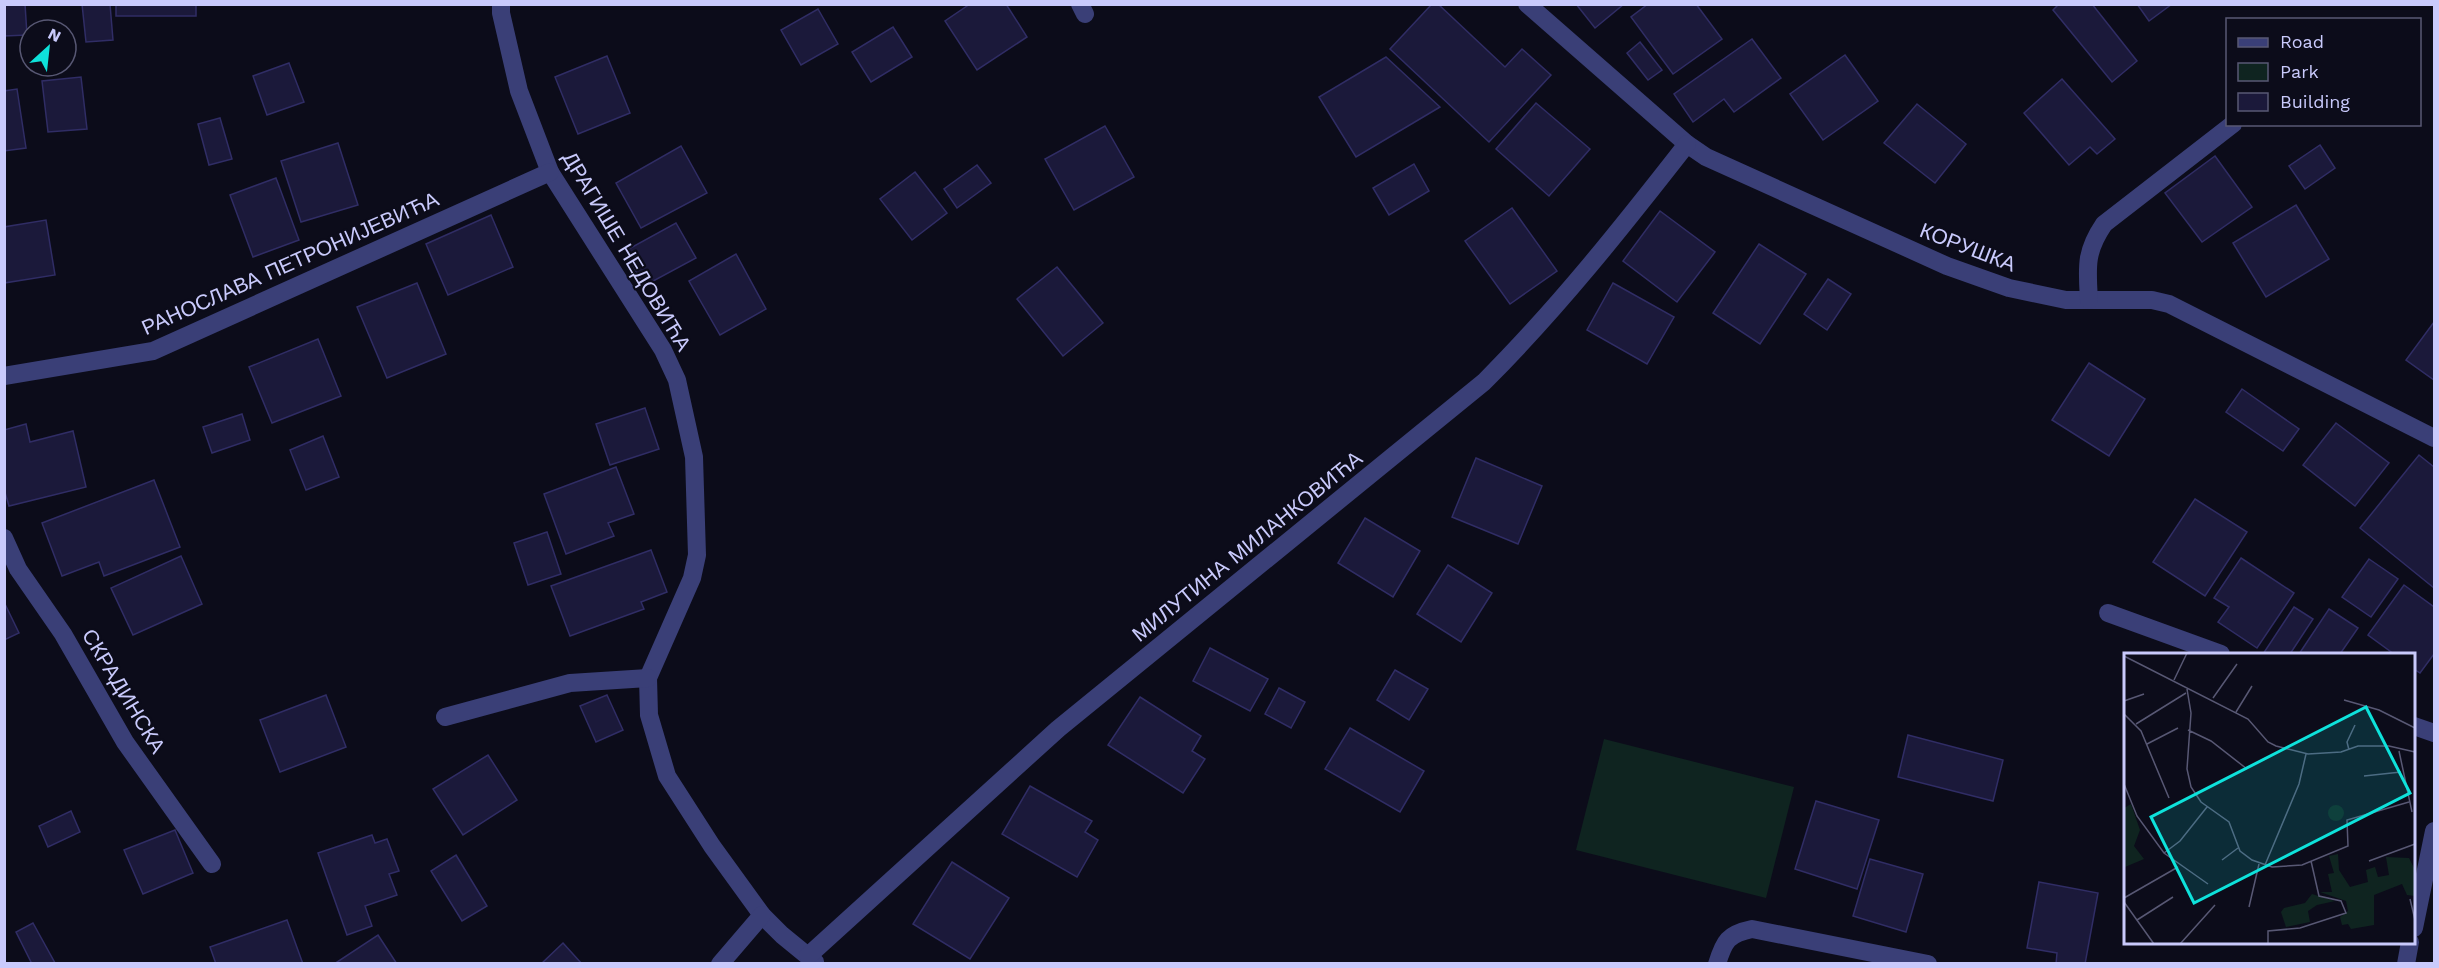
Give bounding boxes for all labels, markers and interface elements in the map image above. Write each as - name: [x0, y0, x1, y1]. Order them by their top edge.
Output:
- north arrow: [18, 18, 78, 78]
- legend: [2226, 18, 2421, 126]
- text: N: [45, 24, 64, 46]
- text: Road: [2280, 31, 2324, 52]
- text: Park: [2280, 61, 2319, 82]
- text: Building: [2280, 91, 2350, 112]
- street label: ДРАГИШЕ НЕДОВИЋА: [557, 147, 697, 355]
- street label: РАНОСЛАВА ПЕТРОНИЈЕВИЋА: [138, 186, 442, 340]
- street label: КОРУШКА: [1917, 217, 2019, 277]
- street label: МИЛУТИНА МИЛАНКОВИЋА: [1127, 445, 1367, 647]
- street label: СКРАДИНСКА: [77, 624, 171, 758]
- inset map: [2124, 653, 2415, 944]

